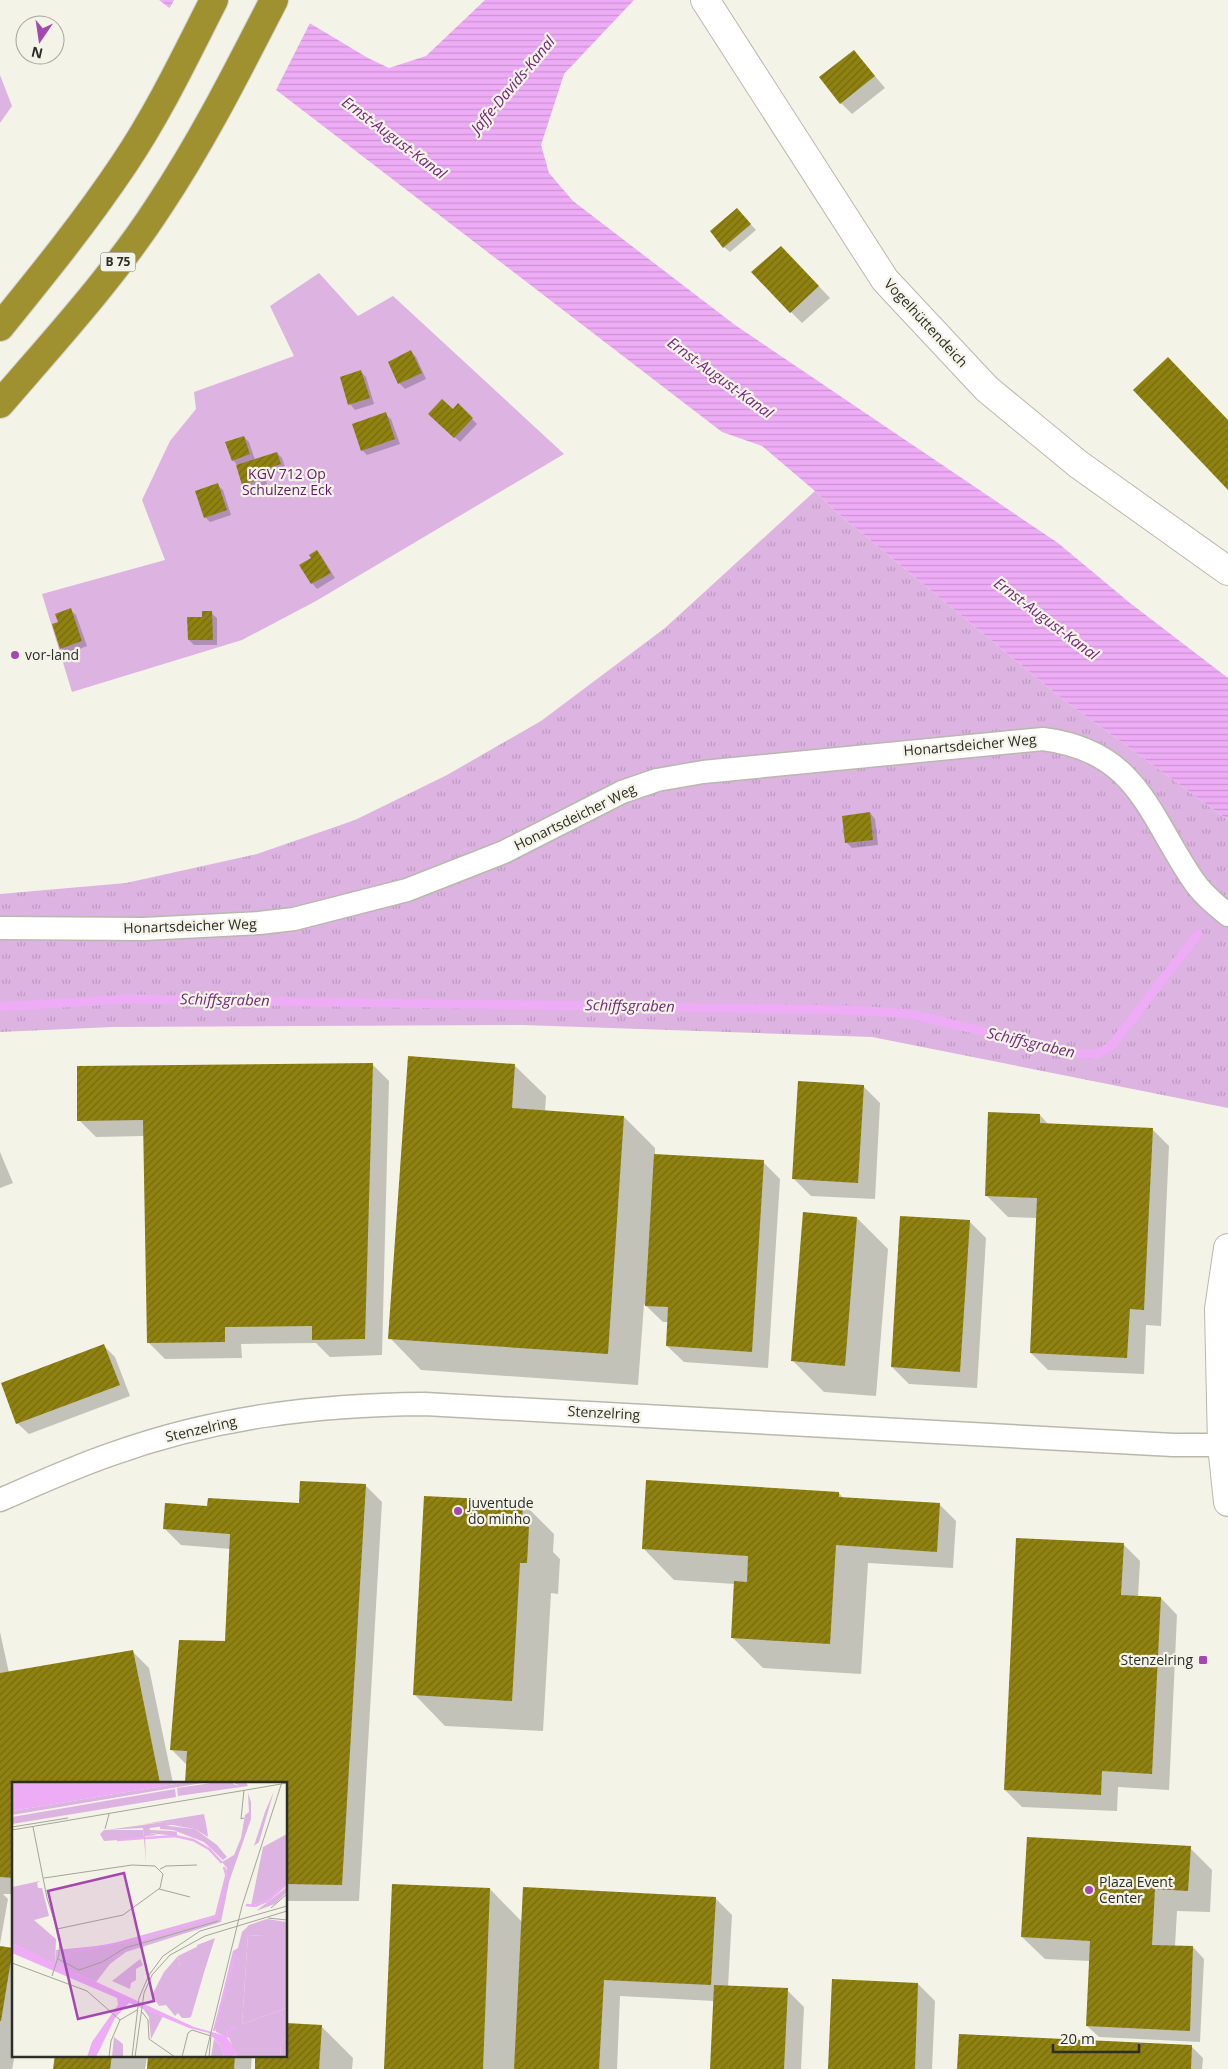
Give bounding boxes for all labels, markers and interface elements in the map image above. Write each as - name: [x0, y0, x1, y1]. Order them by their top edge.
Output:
- north arrow: [15, 15, 65, 65]
- water label: Jaffe-Davids-Kanal: [464, 31, 560, 139]
- text: N: [29, 43, 45, 64]
- water label: Ernst-August-Kanal: [338, 91, 452, 184]
- road number: B 75: [100, 252, 136, 272]
- street label: Vogelhüttendeich: [880, 274, 972, 371]
- water label: Ernst-August-Kanal: [664, 332, 778, 423]
- park label: KGV 712 Op Schulzenz Eck: [242, 464, 333, 499]
- water label: Ernst-August-Kanal: [990, 572, 1104, 665]
- place label: vor-land: [25, 645, 79, 664]
- marker: vor-land: [9, 649, 21, 661]
- street label: Honartsdeicher Weg: [903, 729, 1038, 760]
- street label: Honartsdeicher Weg: [511, 779, 639, 854]
- street label: Honartsdeicher Weg: [123, 914, 257, 937]
- water label: Schiffsgraben: [180, 988, 270, 1010]
- water label: Schiffsgraben: [585, 994, 675, 1016]
- water label: Schiffsgraben: [985, 1022, 1077, 1062]
- street label: Stenzelring: [567, 1401, 641, 1424]
- street label: Stenzelring: [163, 1411, 239, 1446]
- place label: juventude do minho: [467, 1493, 534, 1528]
- marker: juventude do minho: [452, 1505, 464, 1517]
- place label: Stenzelring: [1120, 1650, 1193, 1669]
- marker: Stenzelring: [1197, 1654, 1209, 1666]
- inset map: [12, 1782, 288, 2056]
- place label: Plaza Event Center: [1099, 1872, 1173, 1907]
- marker: Plaza Event Center: [1083, 1884, 1095, 1896]
- scale bar: [1053, 2022, 1139, 2054]
- text: 20 m: [1060, 2028, 1095, 2048]

